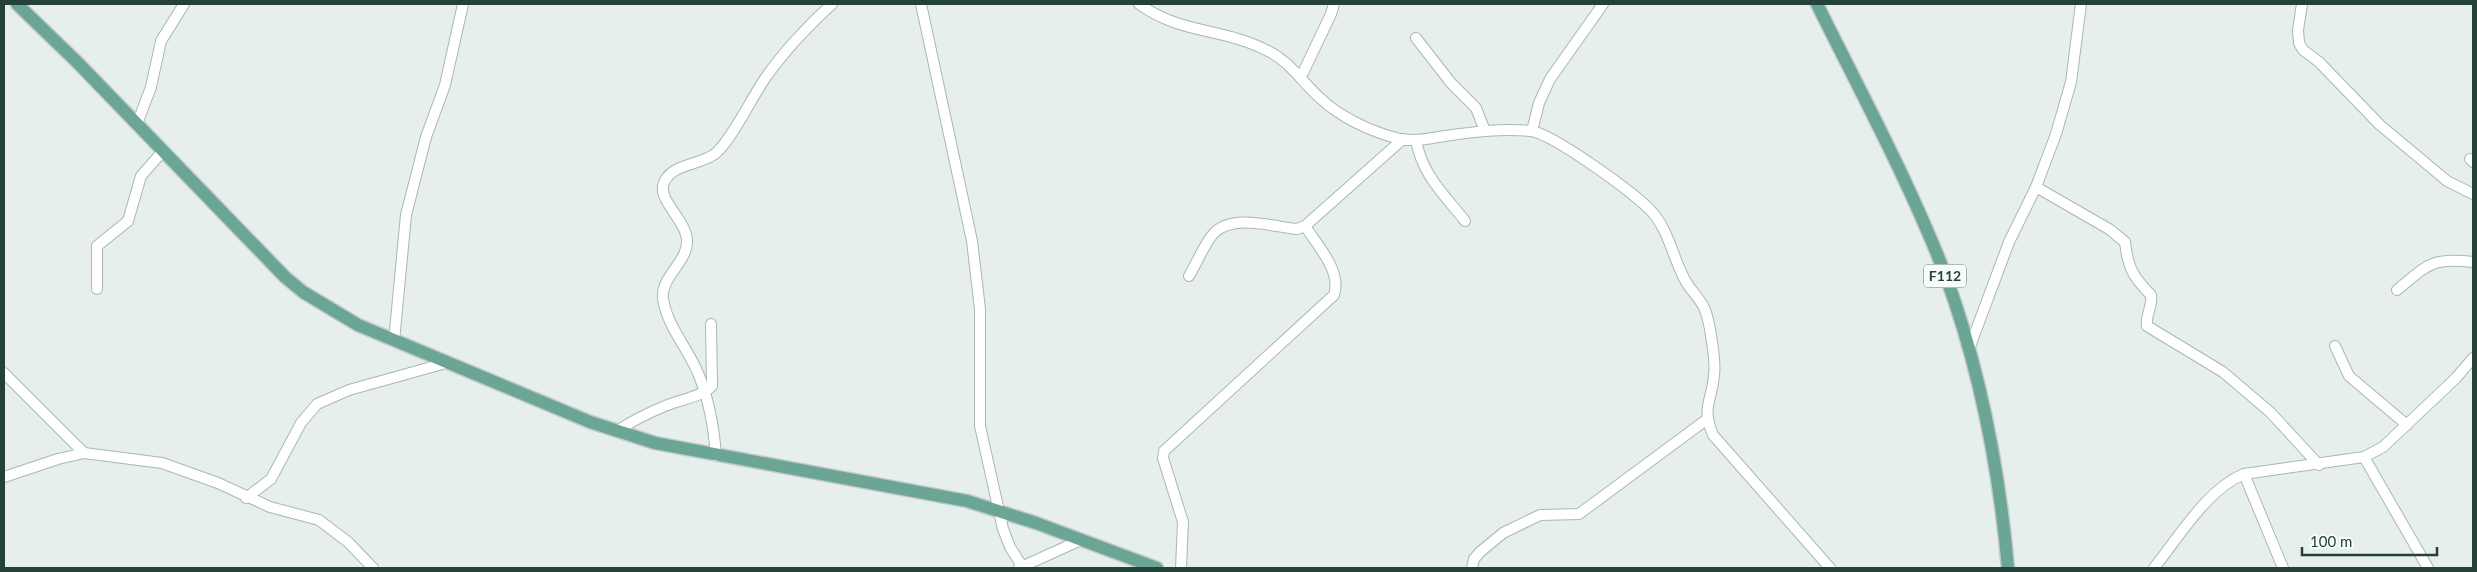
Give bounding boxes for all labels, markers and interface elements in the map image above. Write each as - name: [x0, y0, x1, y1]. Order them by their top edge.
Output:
- road number: F112: [1924, 264, 1966, 288]
- scale bar: [2302, 524, 2437, 556]
- text: 100 m: [2310, 532, 2352, 550]

